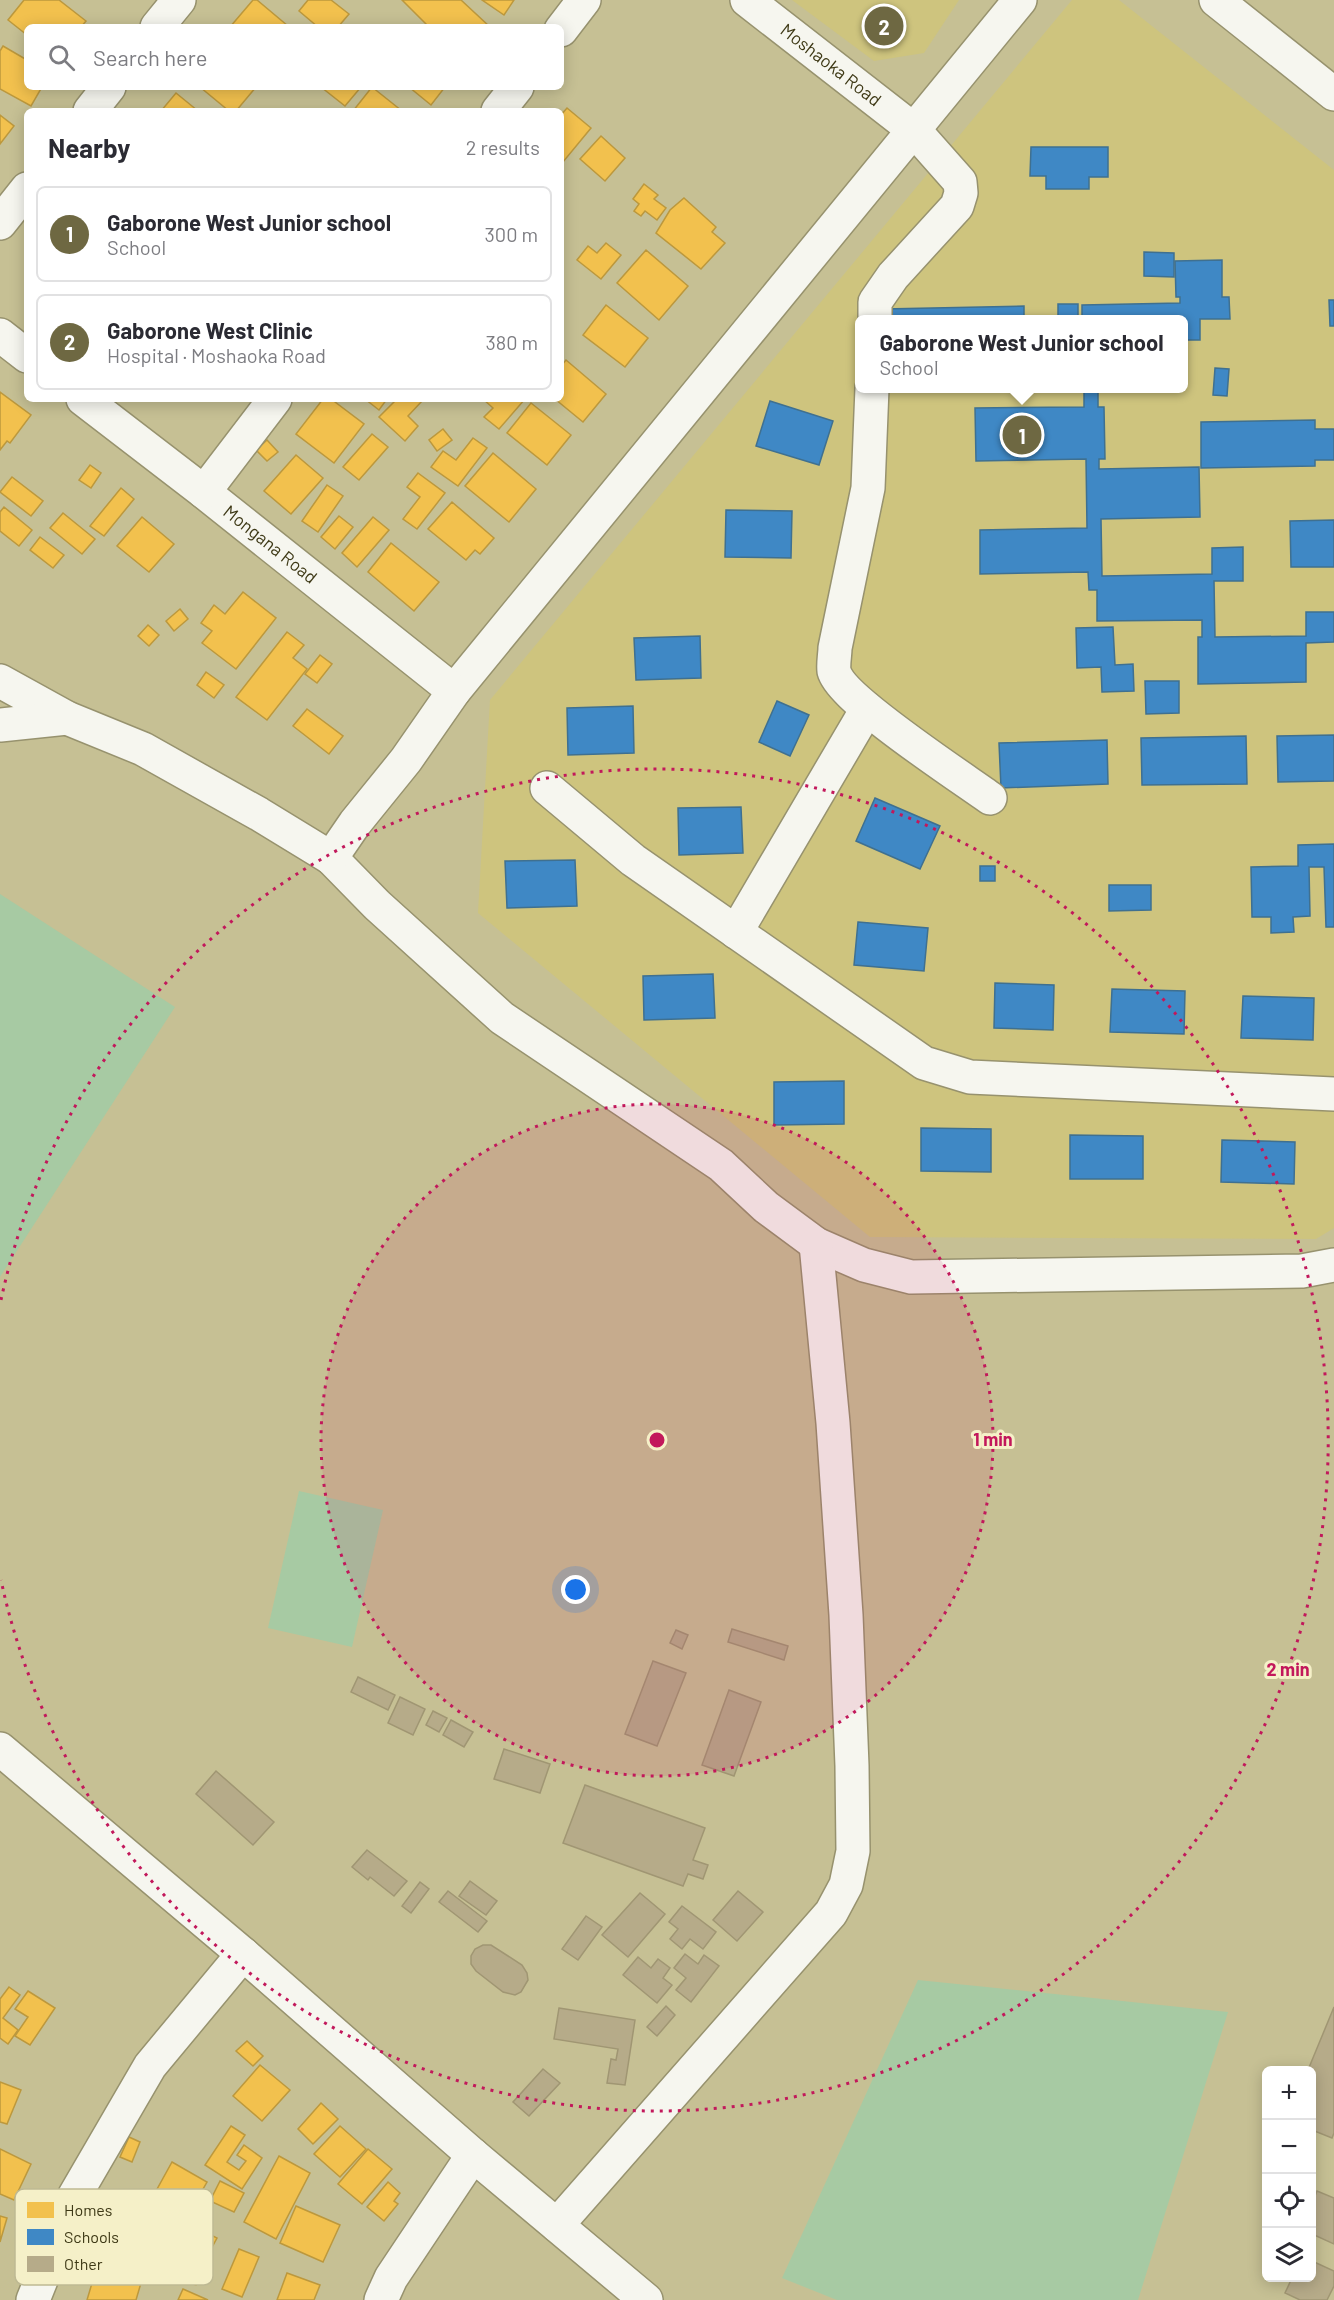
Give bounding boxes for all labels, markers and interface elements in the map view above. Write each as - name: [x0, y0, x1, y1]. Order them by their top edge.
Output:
- pin: 2: [864, 3, 904, 48]
- street label: Moshaoka Road: [777, 18, 886, 110]
- search box: [24, 24, 564, 90]
- icon: search: [45, 41, 78, 74]
- text: Search here: [93, 44, 207, 70]
- text: Nearby: [48, 132, 130, 163]
- text: 2 results: [466, 135, 540, 159]
- text: Gaborone West Junior school: [107, 209, 391, 235]
- text: 1: [66, 222, 73, 246]
- text: 300 m: [485, 222, 538, 246]
- text: School: [107, 235, 166, 259]
- popup: [855, 315, 1188, 393]
- text: Gaborone West Clinic: [107, 317, 313, 343]
- text: Gaborone West Junior school: [879, 329, 1164, 355]
- text: 2: [64, 330, 75, 354]
- text: 380 m: [485, 330, 538, 354]
- text: Hospital · Moshaoka Road: [107, 343, 326, 367]
- text: School: [879, 355, 939, 379]
- pin: 1: [1002, 412, 1042, 458]
- street label: Mongana Road: [219, 500, 322, 588]
- text: 1 min: [973, 1428, 1013, 1450]
- centre of rings: [647, 1430, 667, 1450]
- your location: [561, 1575, 590, 1604]
- text: 2 min: [1266, 1658, 1310, 1680]
- map controls: [1262, 2066, 1316, 2282]
- button: +: [1262, 2066, 1316, 2120]
- button: −: [1262, 2120, 1316, 2174]
- button: locate: [1262, 2174, 1316, 2228]
- legend: [15, 2189, 213, 2285]
- text: Homes: [64, 2200, 112, 2219]
- text: Schools: [64, 2227, 119, 2246]
- button: layers: [1262, 2228, 1316, 2282]
- text: Other: [64, 2254, 103, 2273]

